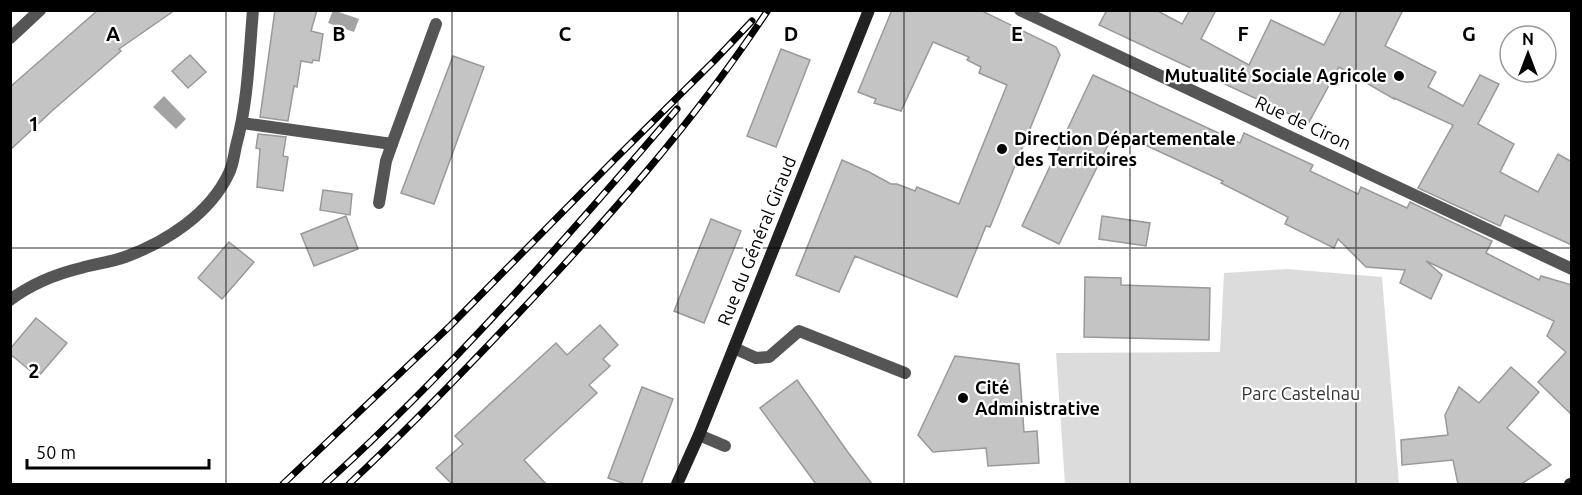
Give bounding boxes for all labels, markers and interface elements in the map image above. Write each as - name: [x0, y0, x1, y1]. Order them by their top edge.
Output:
- text: A: [106, 22, 120, 45]
- text: B: [332, 22, 346, 45]
- text: C: [559, 22, 572, 45]
- text: D: [784, 22, 798, 45]
- text: E: [1011, 22, 1023, 45]
- text: F: [1237, 22, 1249, 45]
- text: G: [1462, 22, 1476, 45]
- north arrow: [1498, 24, 1558, 84]
- text: N: [1522, 30, 1534, 48]
- place label: Mutualité Sociale Agricole: [1164, 65, 1387, 85]
- marker: Mutualité Sociale Agricole: [1392, 69, 1406, 83]
- street label: Rue de Ciron: [1252, 91, 1354, 153]
- text: 1: [28, 112, 40, 135]
- place label: Direction Départementale des Territoires: [1014, 128, 1236, 169]
- marker: Direction Départementale des Territoires: [995, 142, 1009, 156]
- street label: Rue du Général Giraud: [713, 153, 799, 328]
- text: 2: [28, 359, 40, 382]
- place label: Cité Administrative: [975, 377, 1100, 418]
- park label: Parc Castelnau: [1242, 383, 1360, 403]
- marker: Cité Administrative: [956, 391, 970, 405]
- scale bar: [27, 432, 208, 470]
- text: 50 m: [36, 442, 76, 462]

